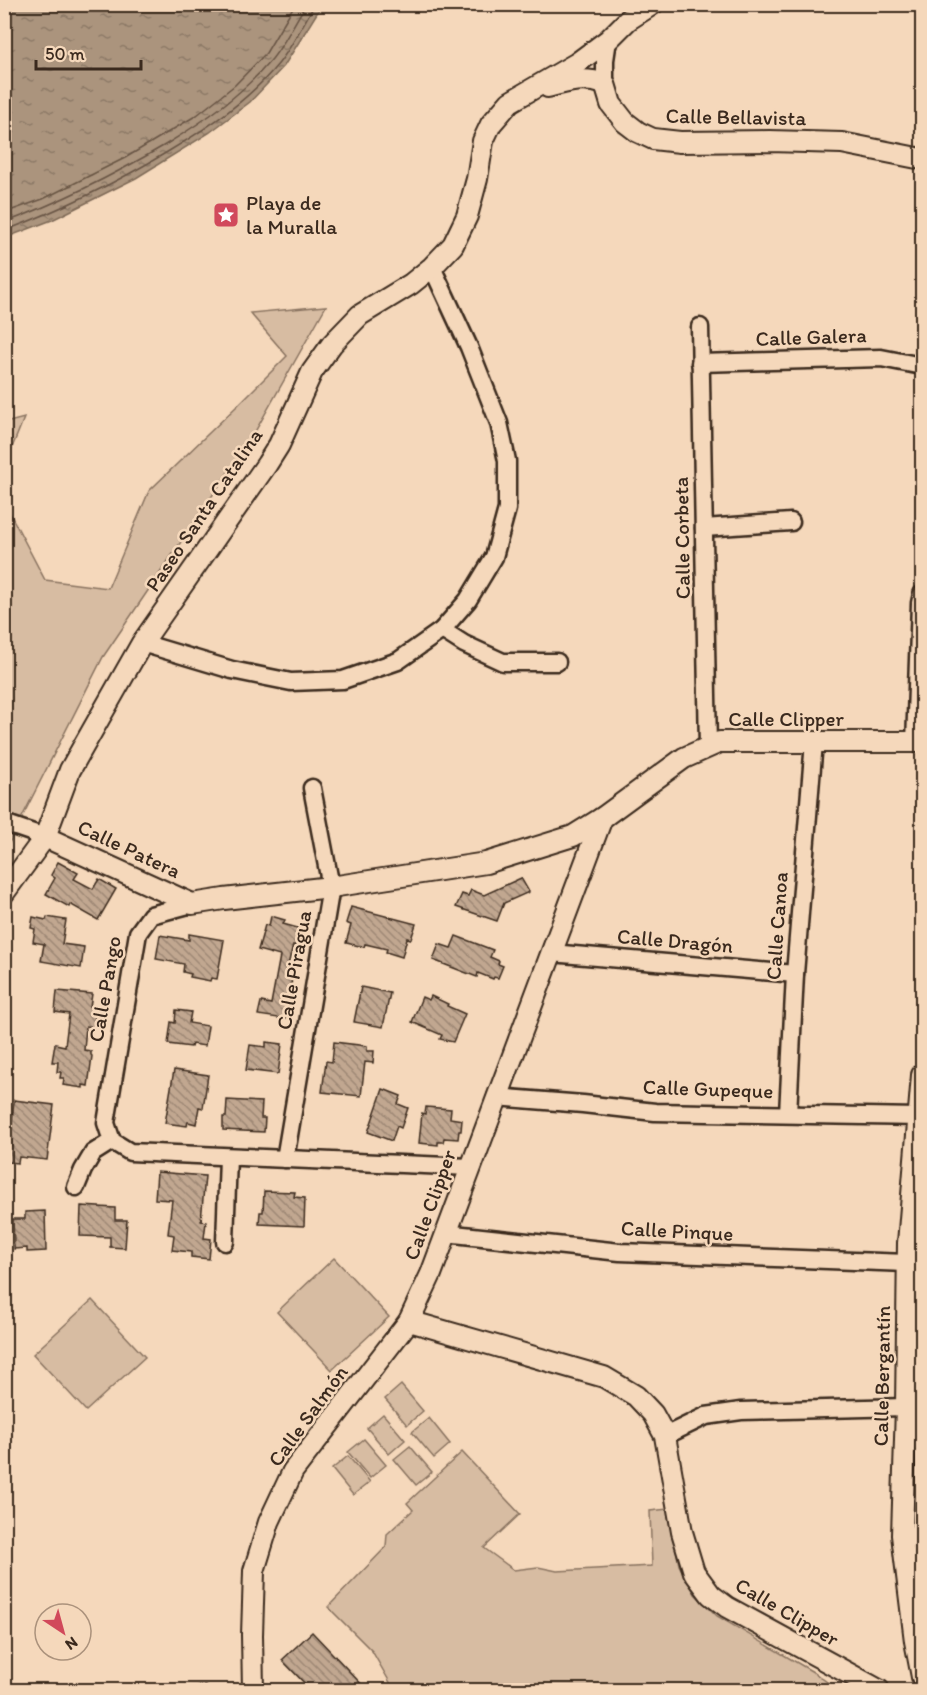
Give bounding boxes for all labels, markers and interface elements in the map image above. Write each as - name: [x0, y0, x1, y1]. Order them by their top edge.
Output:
- scale bar: [36, 33, 141, 71]
- text: 50 m: [45, 43, 85, 65]
- street label: Calle Bellavista: [665, 103, 807, 130]
- place label: Playa de la Muralla: [246, 190, 337, 239]
- place icon: Playa de la Muralla: [211, 200, 241, 230]
- street label: Calle Galera: [755, 322, 867, 351]
- street label: Paseo Santa Catalina: [140, 423, 267, 596]
- street label: Calle Corbeta: [668, 476, 695, 600]
- street label: Calle Clipper: [728, 706, 844, 731]
- street label: Calle Patera: [74, 814, 185, 883]
- street label: Calle Canoa: [760, 871, 793, 981]
- street label: Calle Piragua: [271, 908, 316, 1032]
- street label: Calle Dragón: [616, 923, 734, 958]
- street label: Calle Pango: [83, 934, 126, 1044]
- street label: Calle Gupeque: [642, 1074, 774, 1103]
- street label: Calle Clipper: [398, 1146, 461, 1263]
- street label: Calle Pinque: [620, 1215, 734, 1246]
- street label: Calle Bergantín: [868, 1305, 895, 1447]
- street label: Calle Salmón: [262, 1360, 353, 1471]
- street label: Calle Clipper: [731, 1572, 844, 1652]
- north arrow: [33, 1602, 93, 1662]
- text: N: [62, 1633, 81, 1655]

